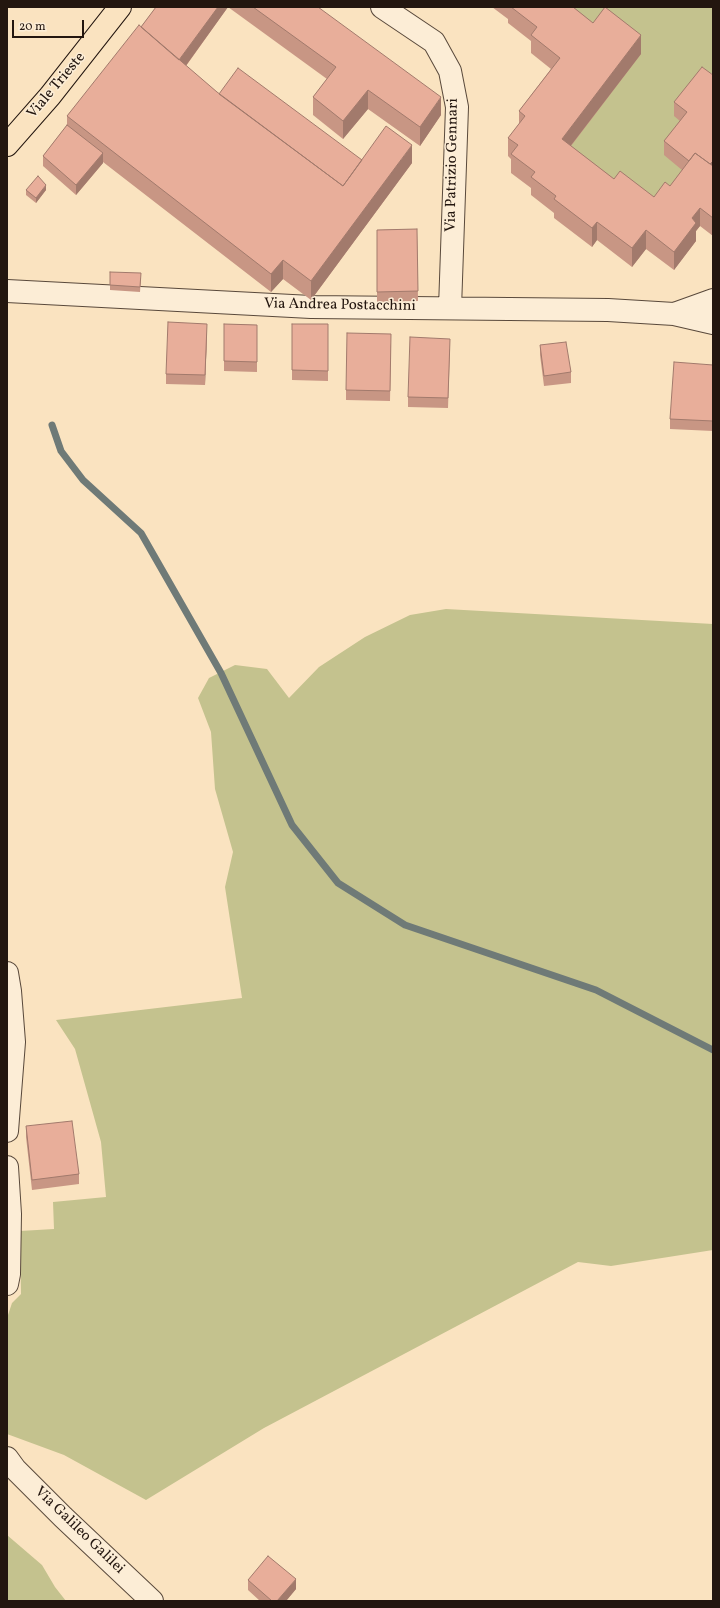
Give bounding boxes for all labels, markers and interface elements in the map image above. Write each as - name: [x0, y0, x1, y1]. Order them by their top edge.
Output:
- scale bar: [14, 12, 86, 38]
- text: 20 m: [19, 19, 46, 35]
- street label: Viale Trieste: [24, 49, 90, 123]
- street label: Via Patrizio Gennari: [443, 98, 463, 232]
- street label: Via Andrea Postacchini: [264, 296, 416, 316]
- street label: Via Galileo Galilei: [30, 1484, 128, 1578]

